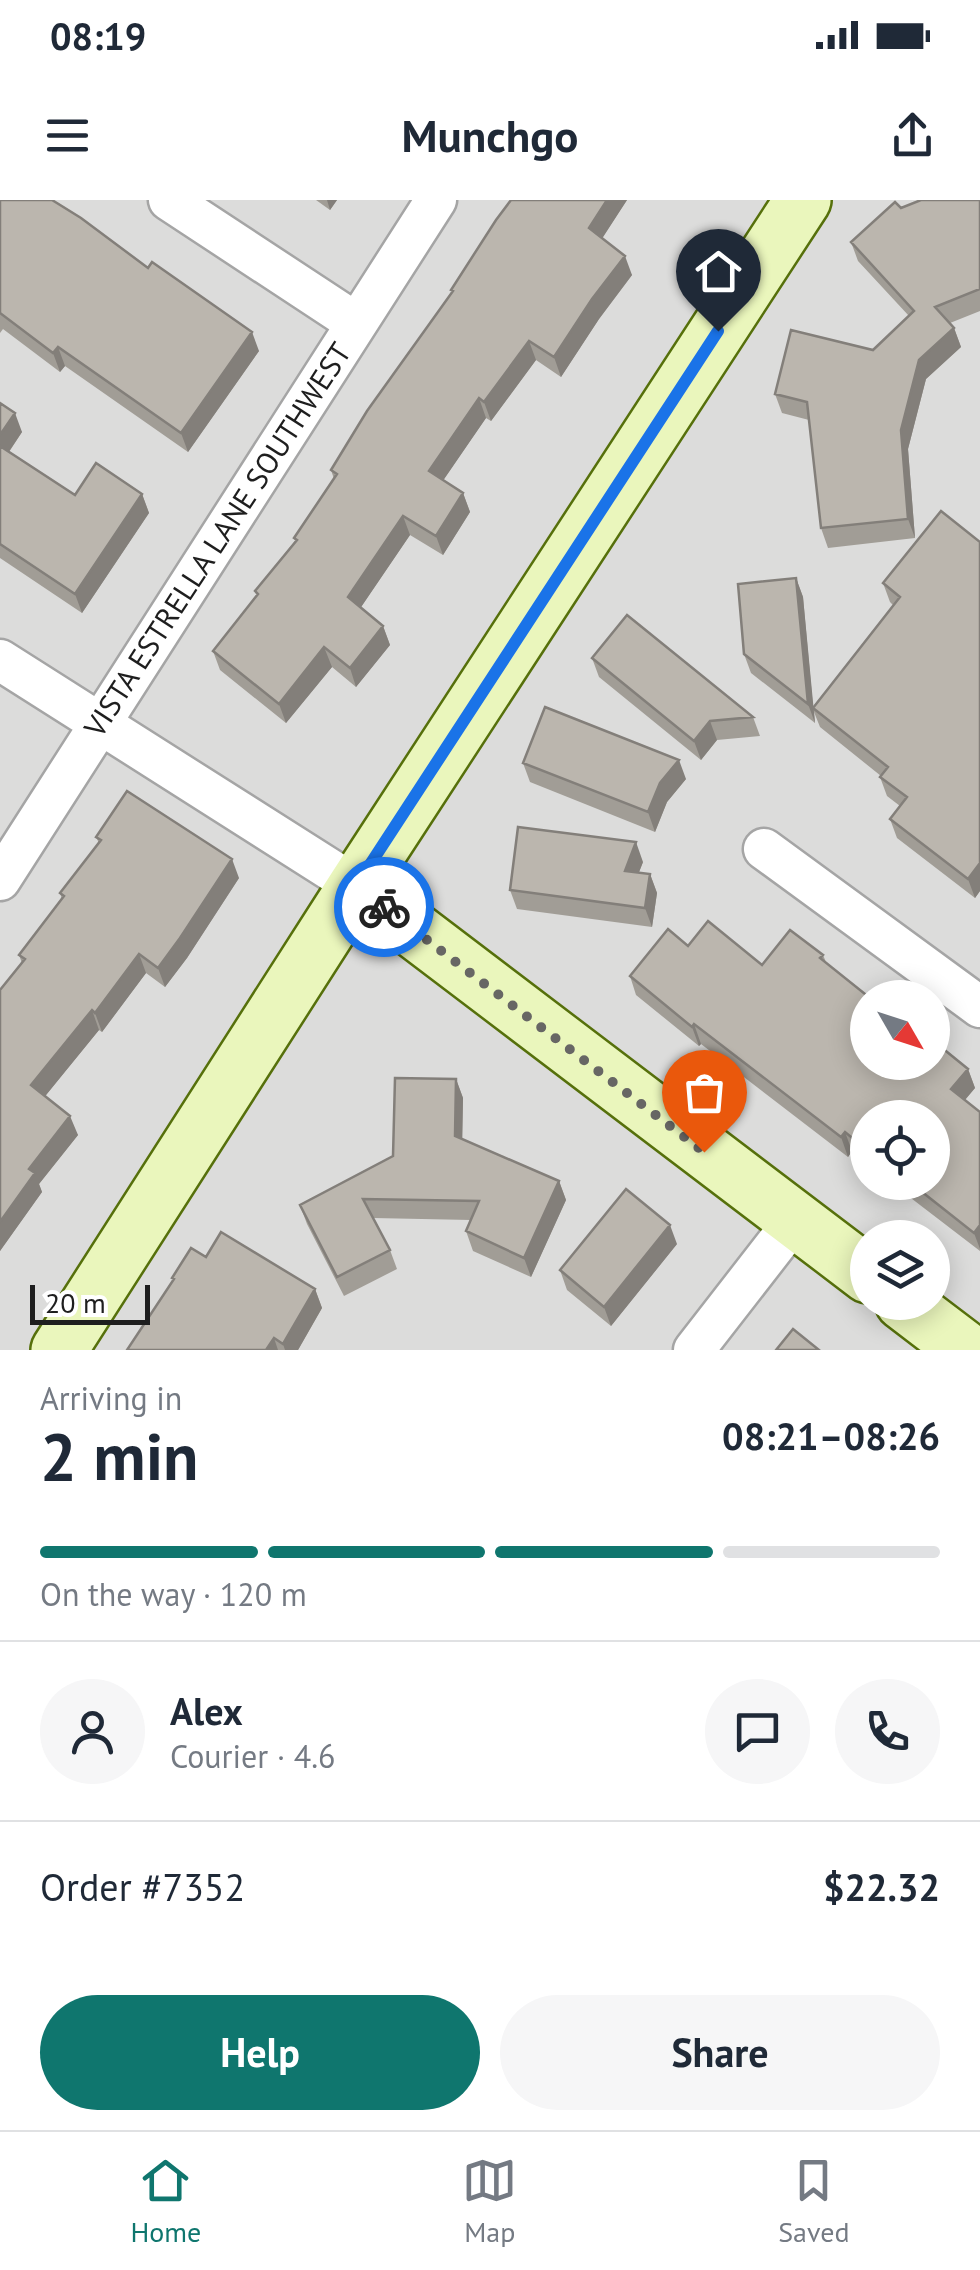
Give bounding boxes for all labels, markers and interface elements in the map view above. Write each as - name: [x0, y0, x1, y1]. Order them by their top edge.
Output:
- text: 08:19: [50, 11, 146, 60]
- text: Munchgo: [401, 106, 579, 164]
- icon: menu: [40, 108, 95, 163]
- icon: share: [885, 108, 940, 163]
- pin: [676, 229, 761, 332]
- icon: home: [691, 244, 746, 299]
- street label: VISTA ESTRELLA LANE SOUTHWEST: [74, 334, 359, 745]
- courier: [334, 857, 434, 957]
- icon: bike: [357, 880, 412, 935]
- north arrow: [850, 980, 950, 1080]
- map controls: [850, 980, 950, 1320]
- pin: [662, 1050, 747, 1153]
- icon: bag: [677, 1065, 732, 1120]
- button: locate: [850, 1100, 950, 1200]
- button: layers: [850, 1220, 950, 1320]
- scale bar: [30, 1280, 150, 1324]
- text: 20 m: [45, 1284, 106, 1321]
- text: Arriving in: [40, 1377, 182, 1419]
- text: 08:21–08:26: [722, 1411, 940, 1460]
- text: 2 min: [40, 1414, 199, 1498]
- text: On the way · 120 m: [40, 1573, 307, 1615]
- button: person: [40, 1679, 145, 1784]
- button: chat: [705, 1679, 810, 1784]
- button: phone: [835, 1679, 940, 1784]
- text: Alex: [170, 1686, 243, 1735]
- text: Courier · 4.6: [170, 1735, 336, 1777]
- text: Order #7352: [40, 1862, 245, 1911]
- text: $22.32: [823, 1862, 940, 1911]
- button: Help: [40, 1995, 480, 2110]
- button: Share: [500, 1995, 940, 2110]
- tab: Home: [130, 2153, 201, 2250]
- tab: Map: [462, 2153, 517, 2250]
- tab: Saved: [778, 2153, 849, 2250]

